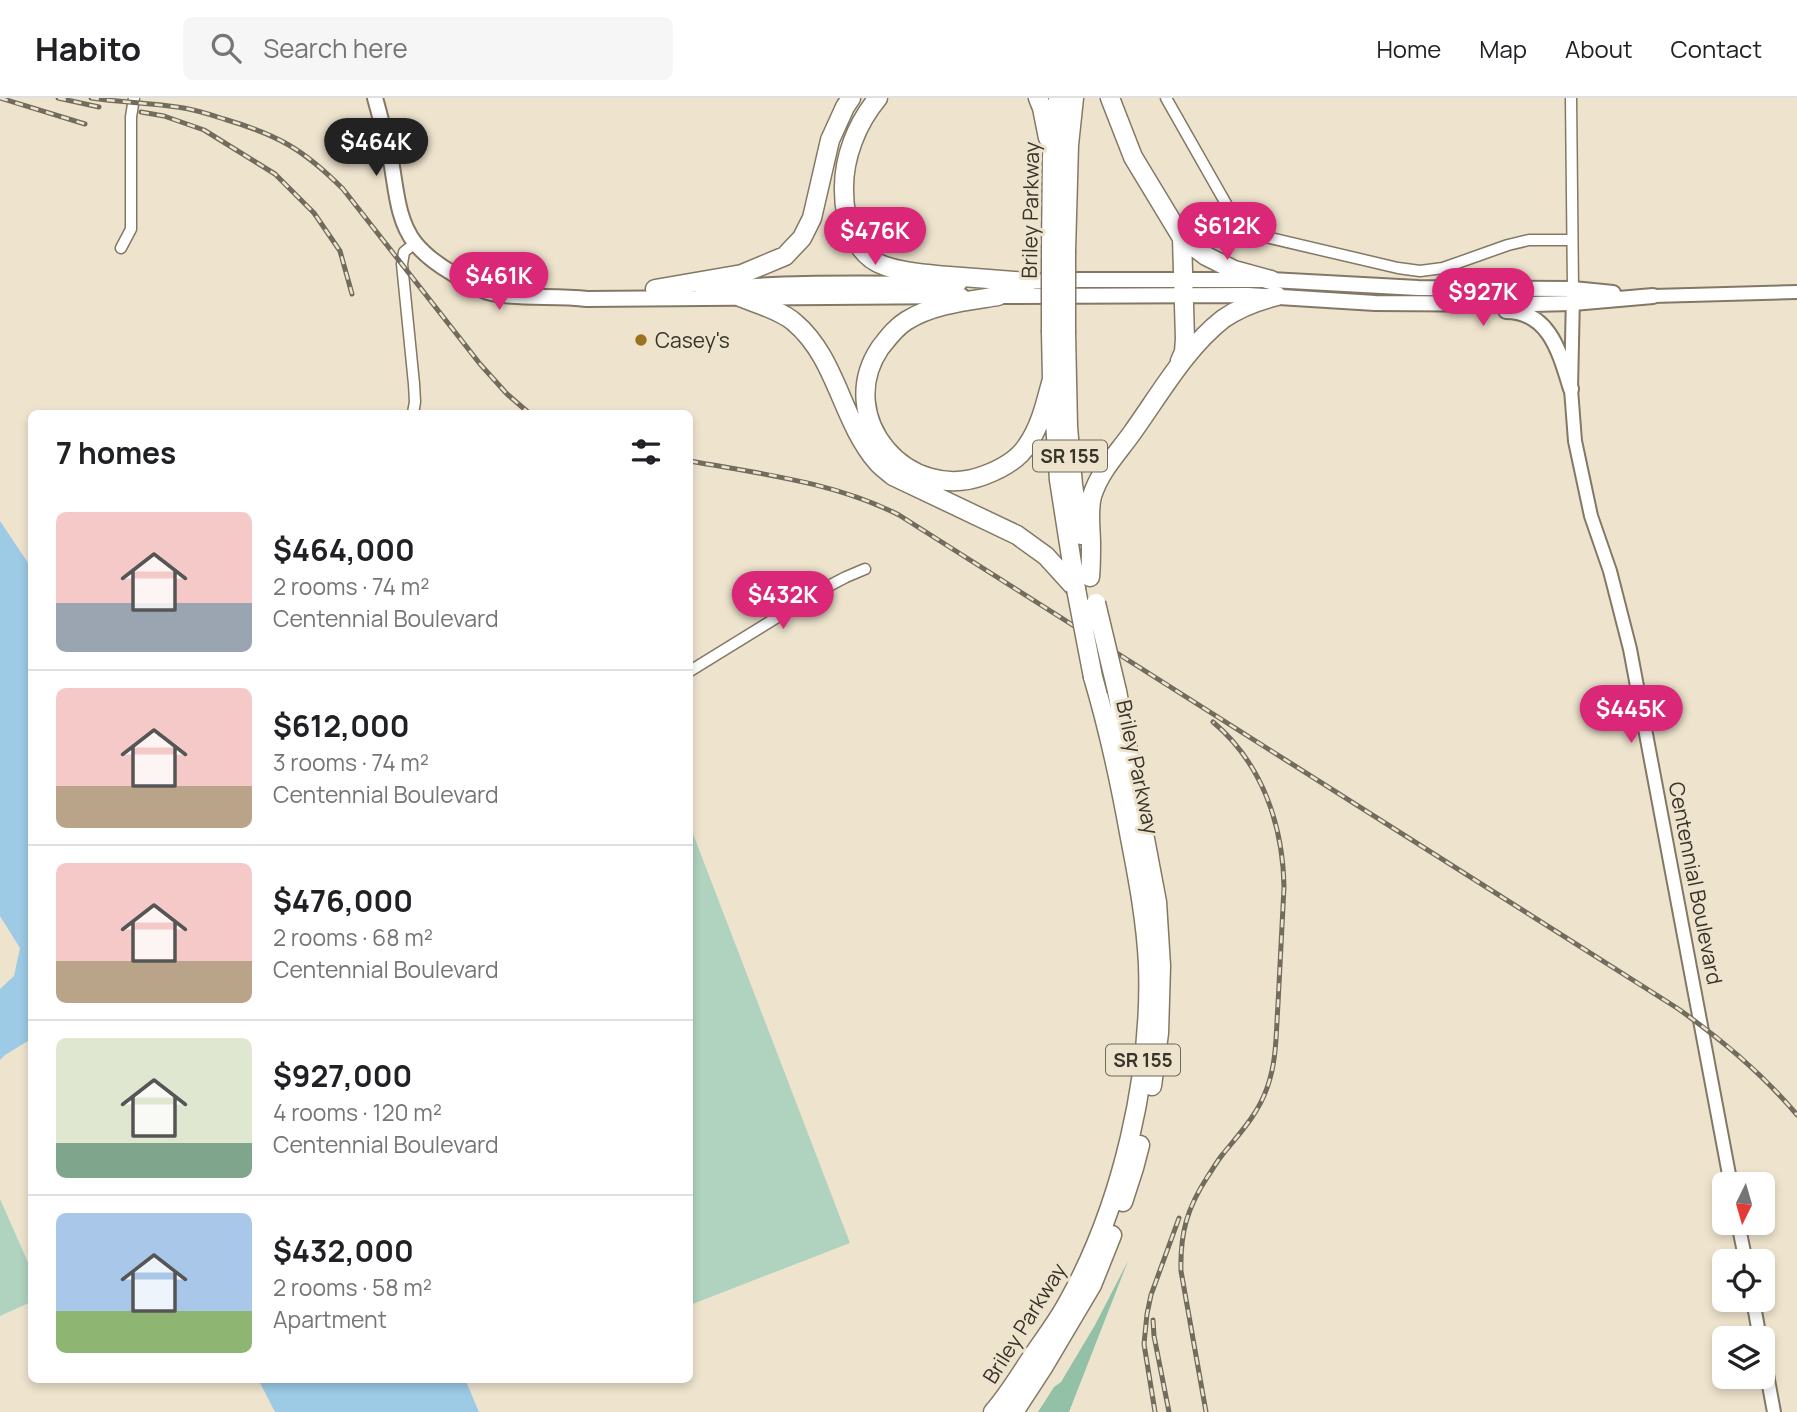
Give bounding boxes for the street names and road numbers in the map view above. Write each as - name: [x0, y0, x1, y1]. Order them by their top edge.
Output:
- street label: Briley Parkway: [1015, 141, 1045, 279]
- road number: SR 155: [1033, 440, 1107, 472]
- street label: Briley Parkway: [1110, 697, 1166, 837]
- street label: Centennial Boulevard: [1663, 779, 1729, 987]
- road number: SR 155: [1106, 1044, 1180, 1076]
- street label: Briley Parkway: [976, 1257, 1072, 1389]

